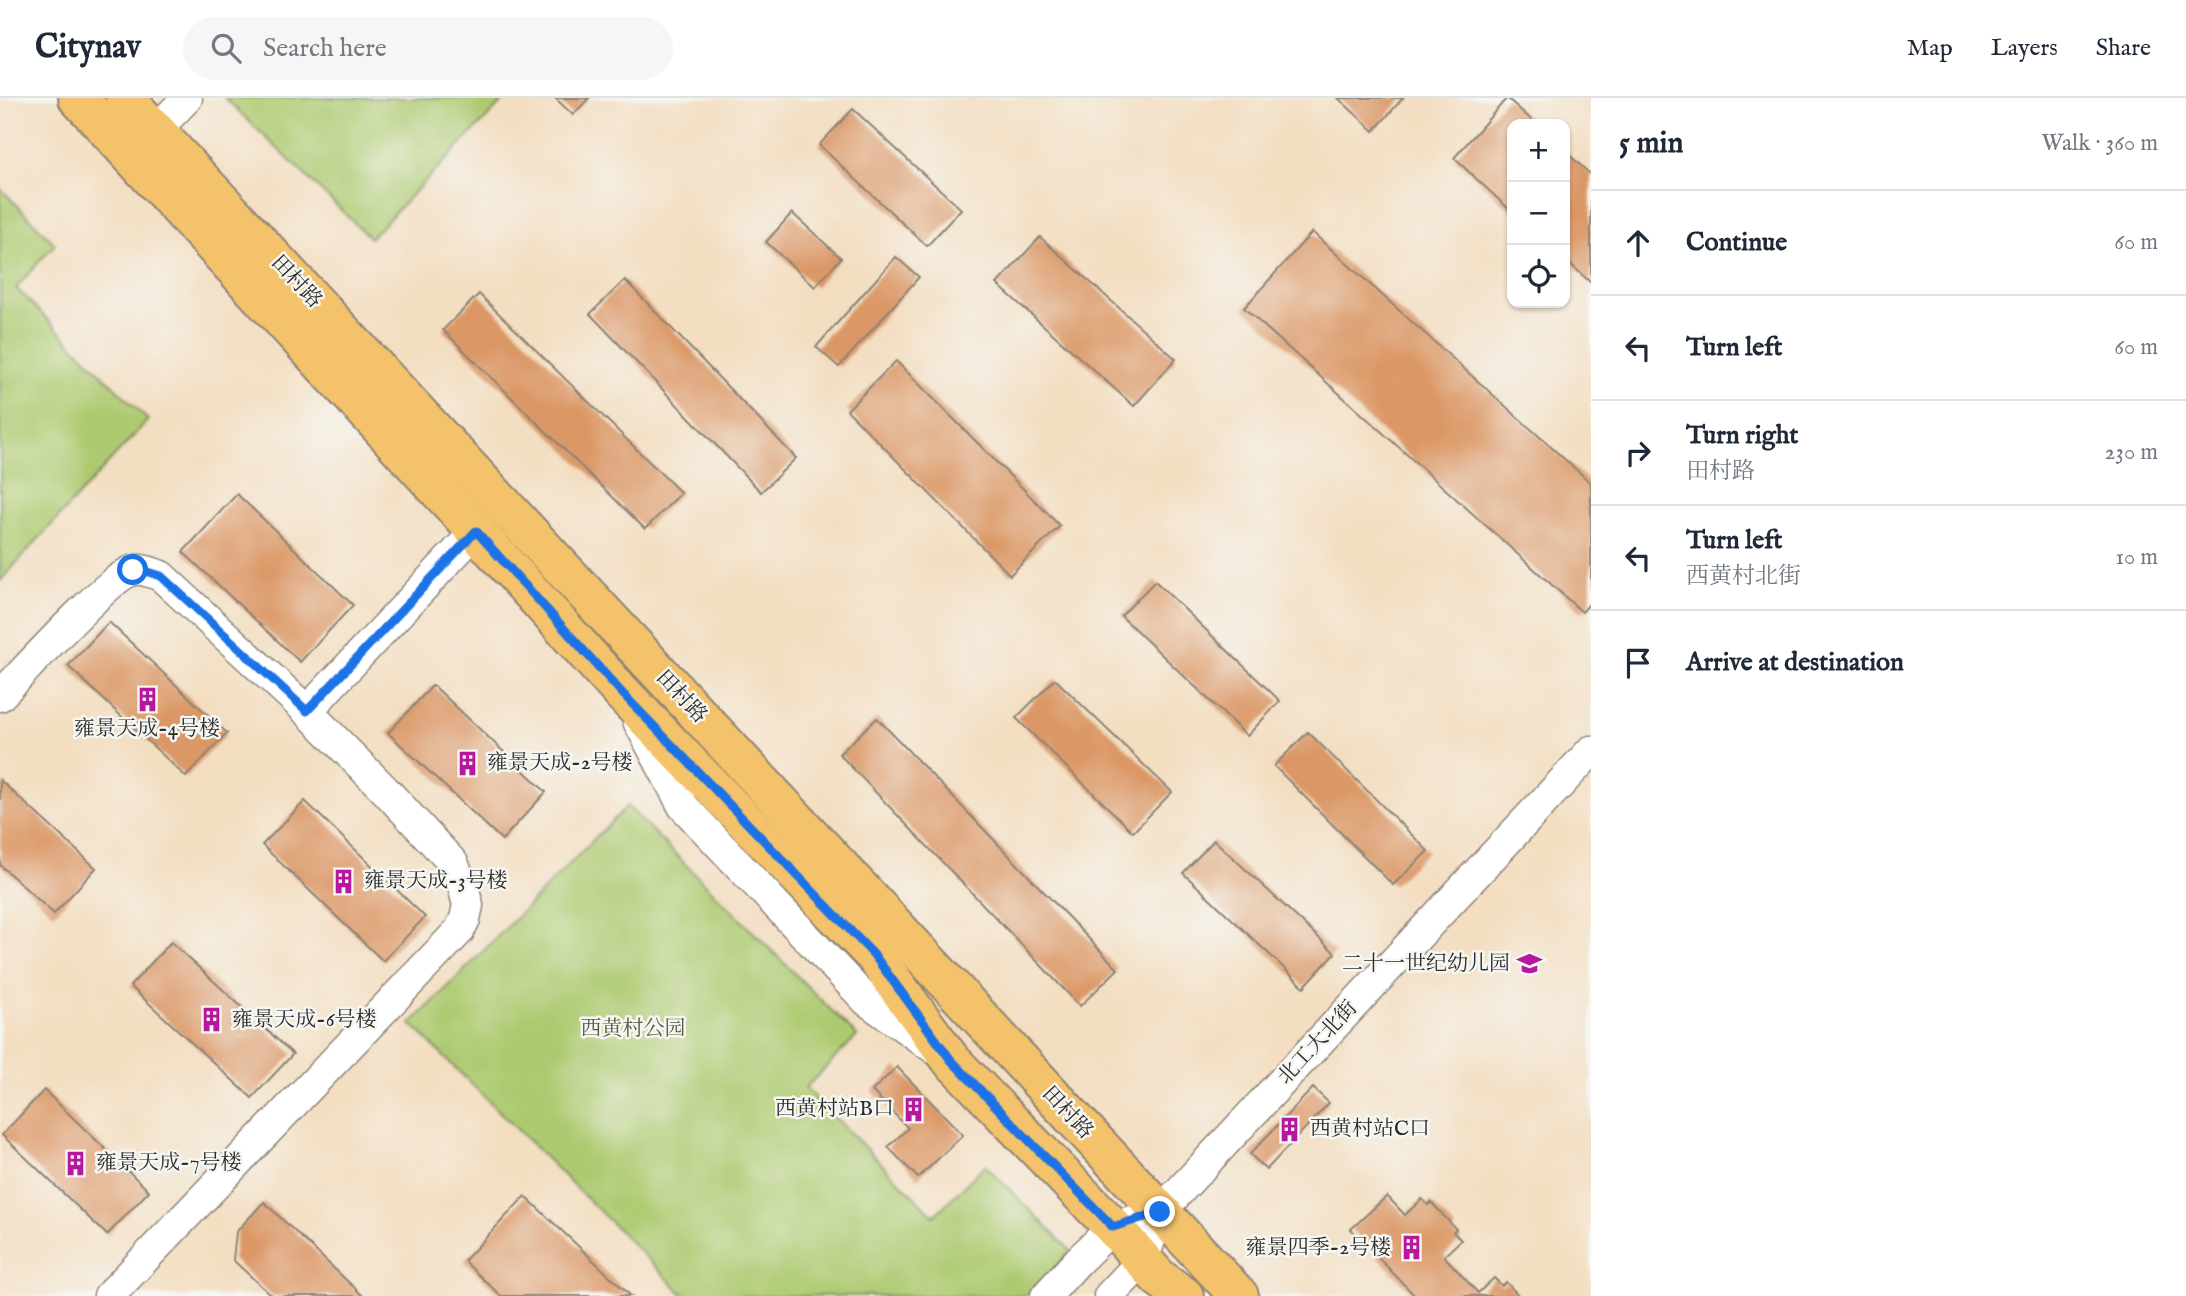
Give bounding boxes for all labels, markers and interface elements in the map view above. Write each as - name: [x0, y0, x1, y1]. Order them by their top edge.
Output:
- search box: [183, 17, 673, 80]
- text: Citynav: [35, 27, 141, 69]
- icon: search: [207, 29, 245, 67]
- text: Search here: [263, 32, 387, 65]
- text: Map: [1907, 33, 1953, 64]
- text: Layers: [1991, 33, 2058, 64]
- text: Share: [2096, 33, 2151, 64]
- map controls: [1507, 119, 1570, 308]
- button: +: [1507, 119, 1570, 182]
- text: 5 min: [1619, 125, 1684, 163]
- text: Walk · 360 m: [2041, 129, 2158, 158]
- button: −: [1507, 182, 1570, 245]
- icon: ahead: [1619, 224, 1657, 262]
- text: Continue: [1686, 226, 1787, 259]
- text: 60 m: [2114, 228, 2158, 257]
- button: locate: [1507, 245, 1570, 308]
- street label: 田村路: [265, 250, 327, 314]
- icon: left: [1619, 329, 1657, 367]
- text: Turn left: [1686, 331, 1783, 364]
- text: 60 m: [2114, 333, 2158, 362]
- text: Turn right: [1686, 419, 1799, 452]
- icon: right: [1619, 434, 1657, 472]
- text: 230 m: [2105, 438, 2158, 467]
- text: 田村路: [1686, 457, 1755, 486]
- text: Turn left: [1686, 524, 1783, 557]
- icon: left: [1619, 539, 1657, 577]
- text: 10 m: [2115, 543, 2158, 572]
- route start: [117, 554, 148, 585]
- text: 西黄村北街: [1686, 562, 1801, 591]
- icon: arrive: [1619, 644, 1657, 682]
- text: Arrive at destination: [1686, 646, 1904, 679]
- street label: 田村路: [650, 665, 712, 729]
- building icon: 雍景天成-4号楼: [133, 686, 161, 714]
- place label: 雍景天成-4号楼: [74, 716, 220, 743]
- building icon: 雍景天成-2号楼: [453, 749, 481, 777]
- place label: 雍景天成-2号楼: [487, 750, 633, 777]
- building icon: 雍景天成-3号楼: [330, 867, 358, 895]
- place label: 雍景天成-3号楼: [364, 868, 508, 895]
- school or university icon: 二十一世纪幼儿园: [1516, 950, 1544, 978]
- place label: 二十一世纪幼儿园: [1342, 951, 1510, 978]
- street label: 北工大北街: [1272, 995, 1364, 1091]
- building icon: 雍景天成-6号楼: [198, 1006, 226, 1034]
- place label: 雍景天成-6号楼: [232, 1007, 377, 1034]
- park label: 西黄村公园: [581, 1016, 686, 1043]
- street label: 田村路: [1036, 1081, 1098, 1145]
- building icon: 西黄村站B口: [900, 1095, 928, 1123]
- place label: 西黄村站B口: [775, 1096, 894, 1123]
- building icon: 西黄村站C口: [1276, 1115, 1304, 1143]
- place label: 西黄村站C口: [1310, 1116, 1430, 1143]
- building icon: 雍景天成-7号楼: [62, 1149, 90, 1177]
- place label: 雍景天成-7号楼: [96, 1150, 242, 1177]
- route end: [1144, 1196, 1175, 1227]
- building icon: 雍景四季-2号楼: [1397, 1234, 1425, 1262]
- place label: 雍景四季-2号楼: [1245, 1235, 1391, 1262]

